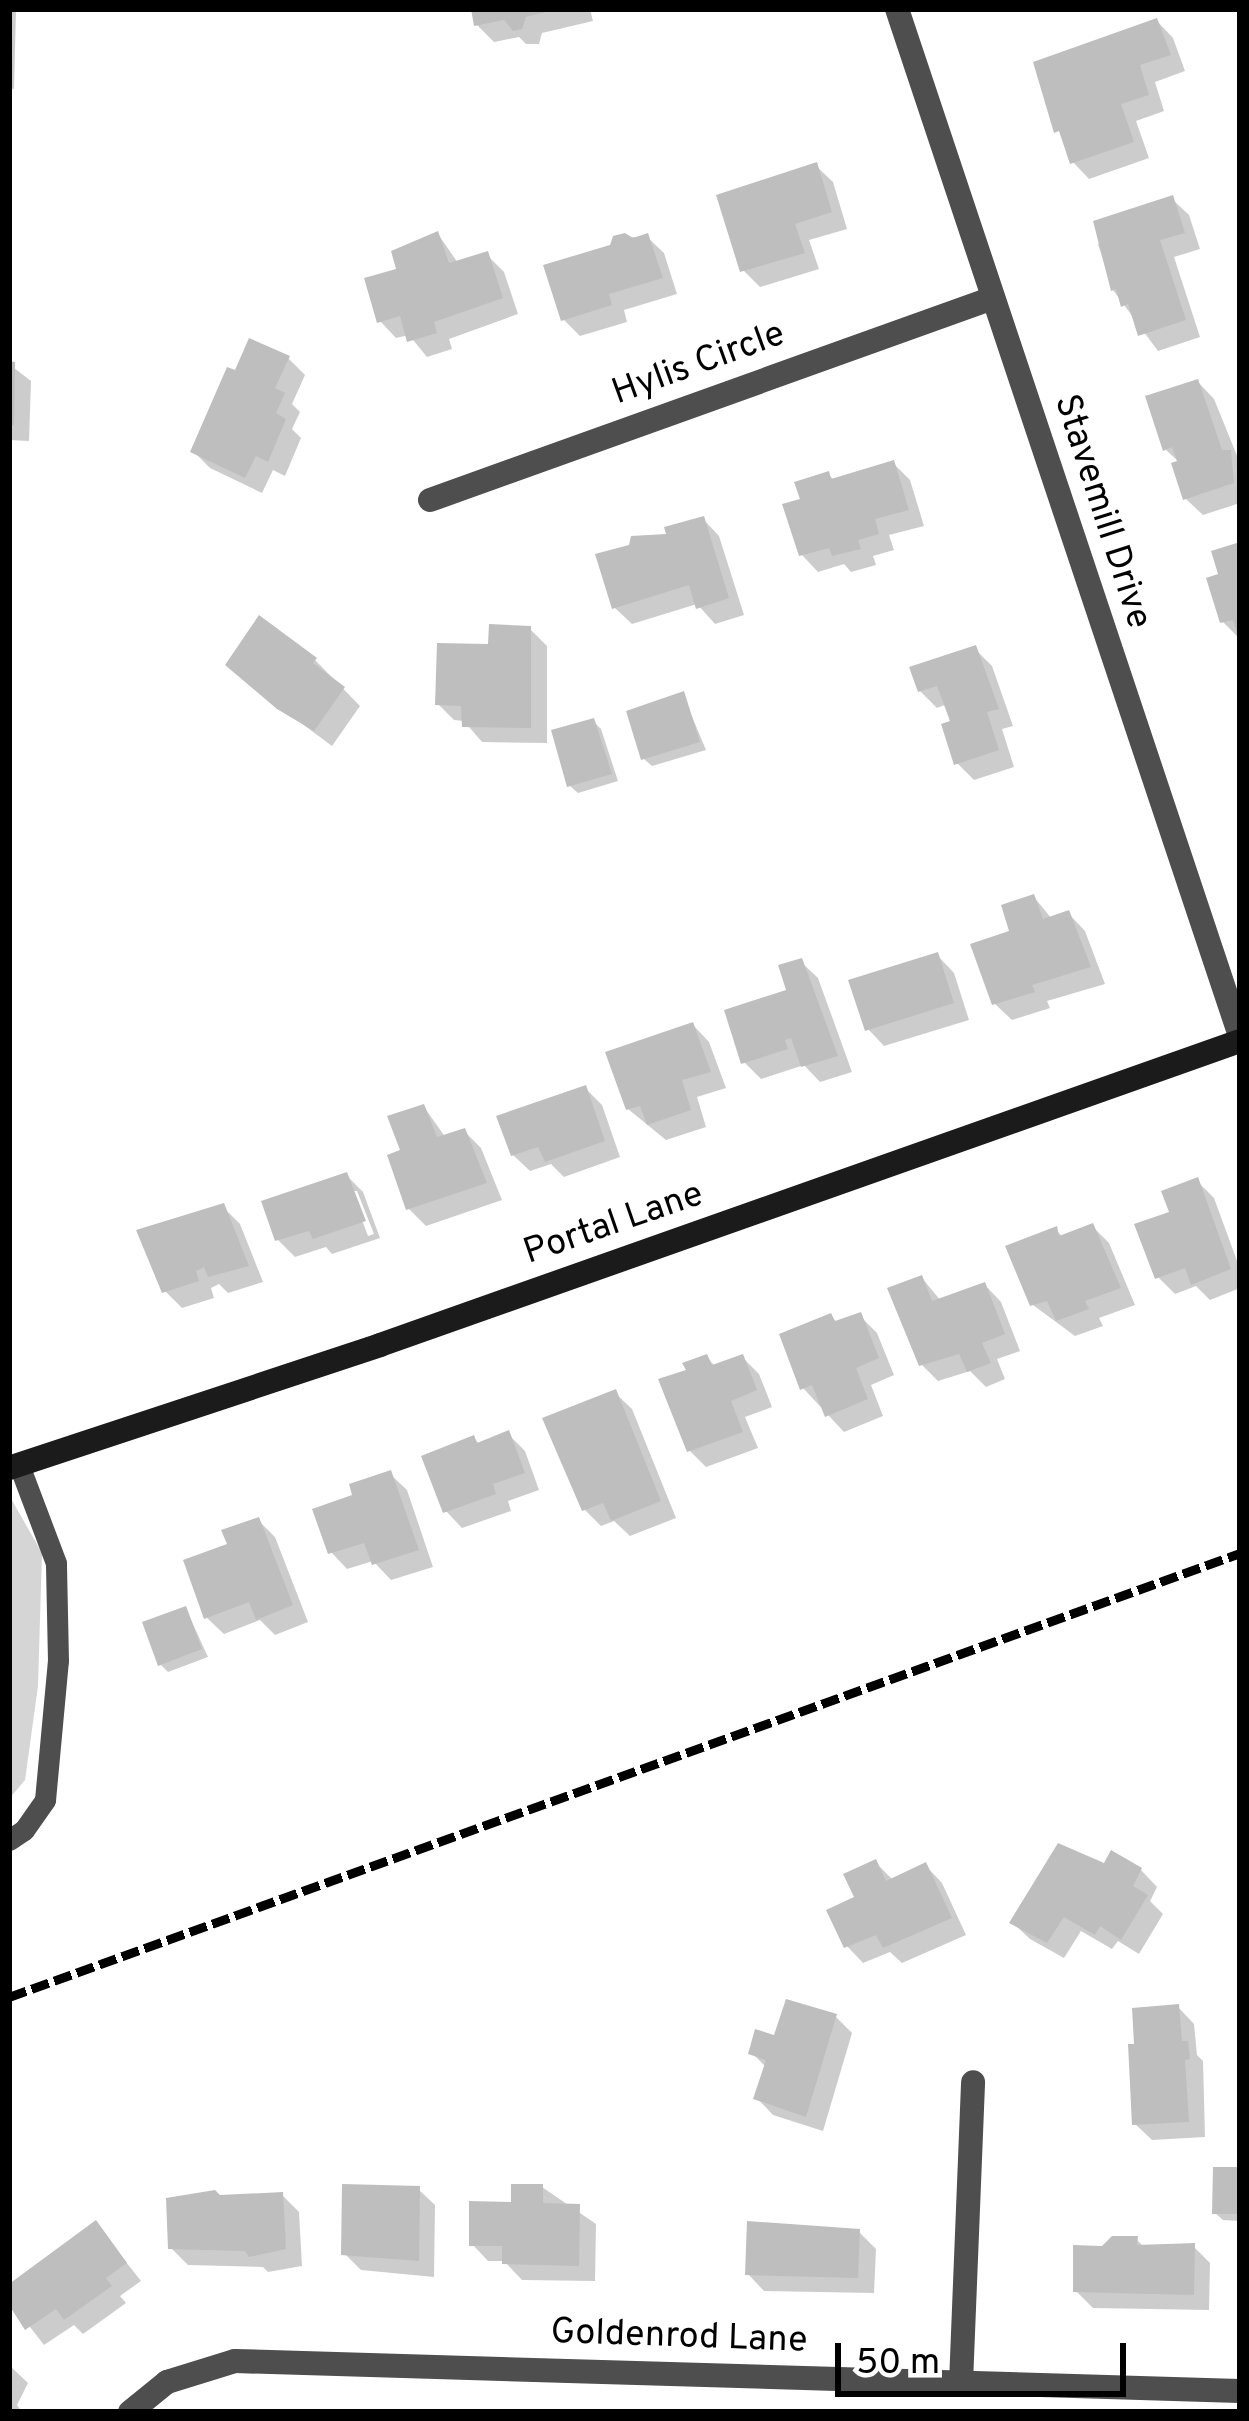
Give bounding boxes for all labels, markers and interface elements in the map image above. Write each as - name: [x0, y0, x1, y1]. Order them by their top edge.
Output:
- street label: Hylis Circle: [607, 314, 791, 416]
- street label: Stavemill Drive: [1043, 390, 1159, 634]
- street label: Portal Lane: [519, 1174, 709, 1276]
- street label: Goldenrod Lane: [550, 2312, 808, 2364]
- scale bar: [841, 2319, 1132, 2393]
- text: 50 m: [856, 2341, 940, 2387]

